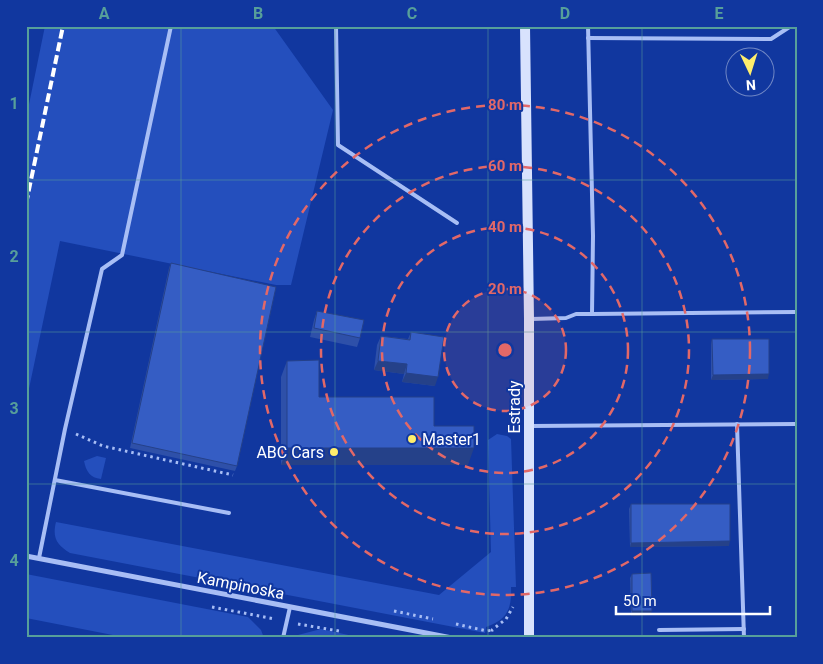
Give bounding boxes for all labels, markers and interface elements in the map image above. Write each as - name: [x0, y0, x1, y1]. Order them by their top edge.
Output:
- text: A: [99, 4, 110, 23]
- text: B: [253, 4, 263, 23]
- text: C: [407, 4, 417, 23]
- text: D: [560, 4, 570, 23]
- text: E: [715, 4, 724, 23]
- north arrow: [726, 48, 776, 98]
- text: N: [745, 77, 756, 93]
- text: 1: [9, 94, 19, 113]
- text: 80 m: [488, 96, 522, 114]
- text: 60 m: [488, 157, 522, 175]
- text: 40 m: [488, 218, 522, 236]
- text: 2: [9, 247, 19, 266]
- text: 20 m: [488, 280, 522, 298]
- centre of rings: [496, 341, 514, 359]
- street label: Estrady: [505, 380, 524, 434]
- text: 3: [9, 399, 19, 418]
- place label: Master1: [422, 430, 481, 449]
- marker: Master1: [406, 433, 418, 445]
- place label: ABC Cars: [256, 443, 324, 462]
- marker: ABC Cars: [328, 446, 340, 458]
- text: 4: [9, 551, 19, 570]
- street label: Kampinoska: [196, 568, 286, 603]
- scale bar: [616, 584, 769, 616]
- text: 50 m: [623, 592, 657, 610]

